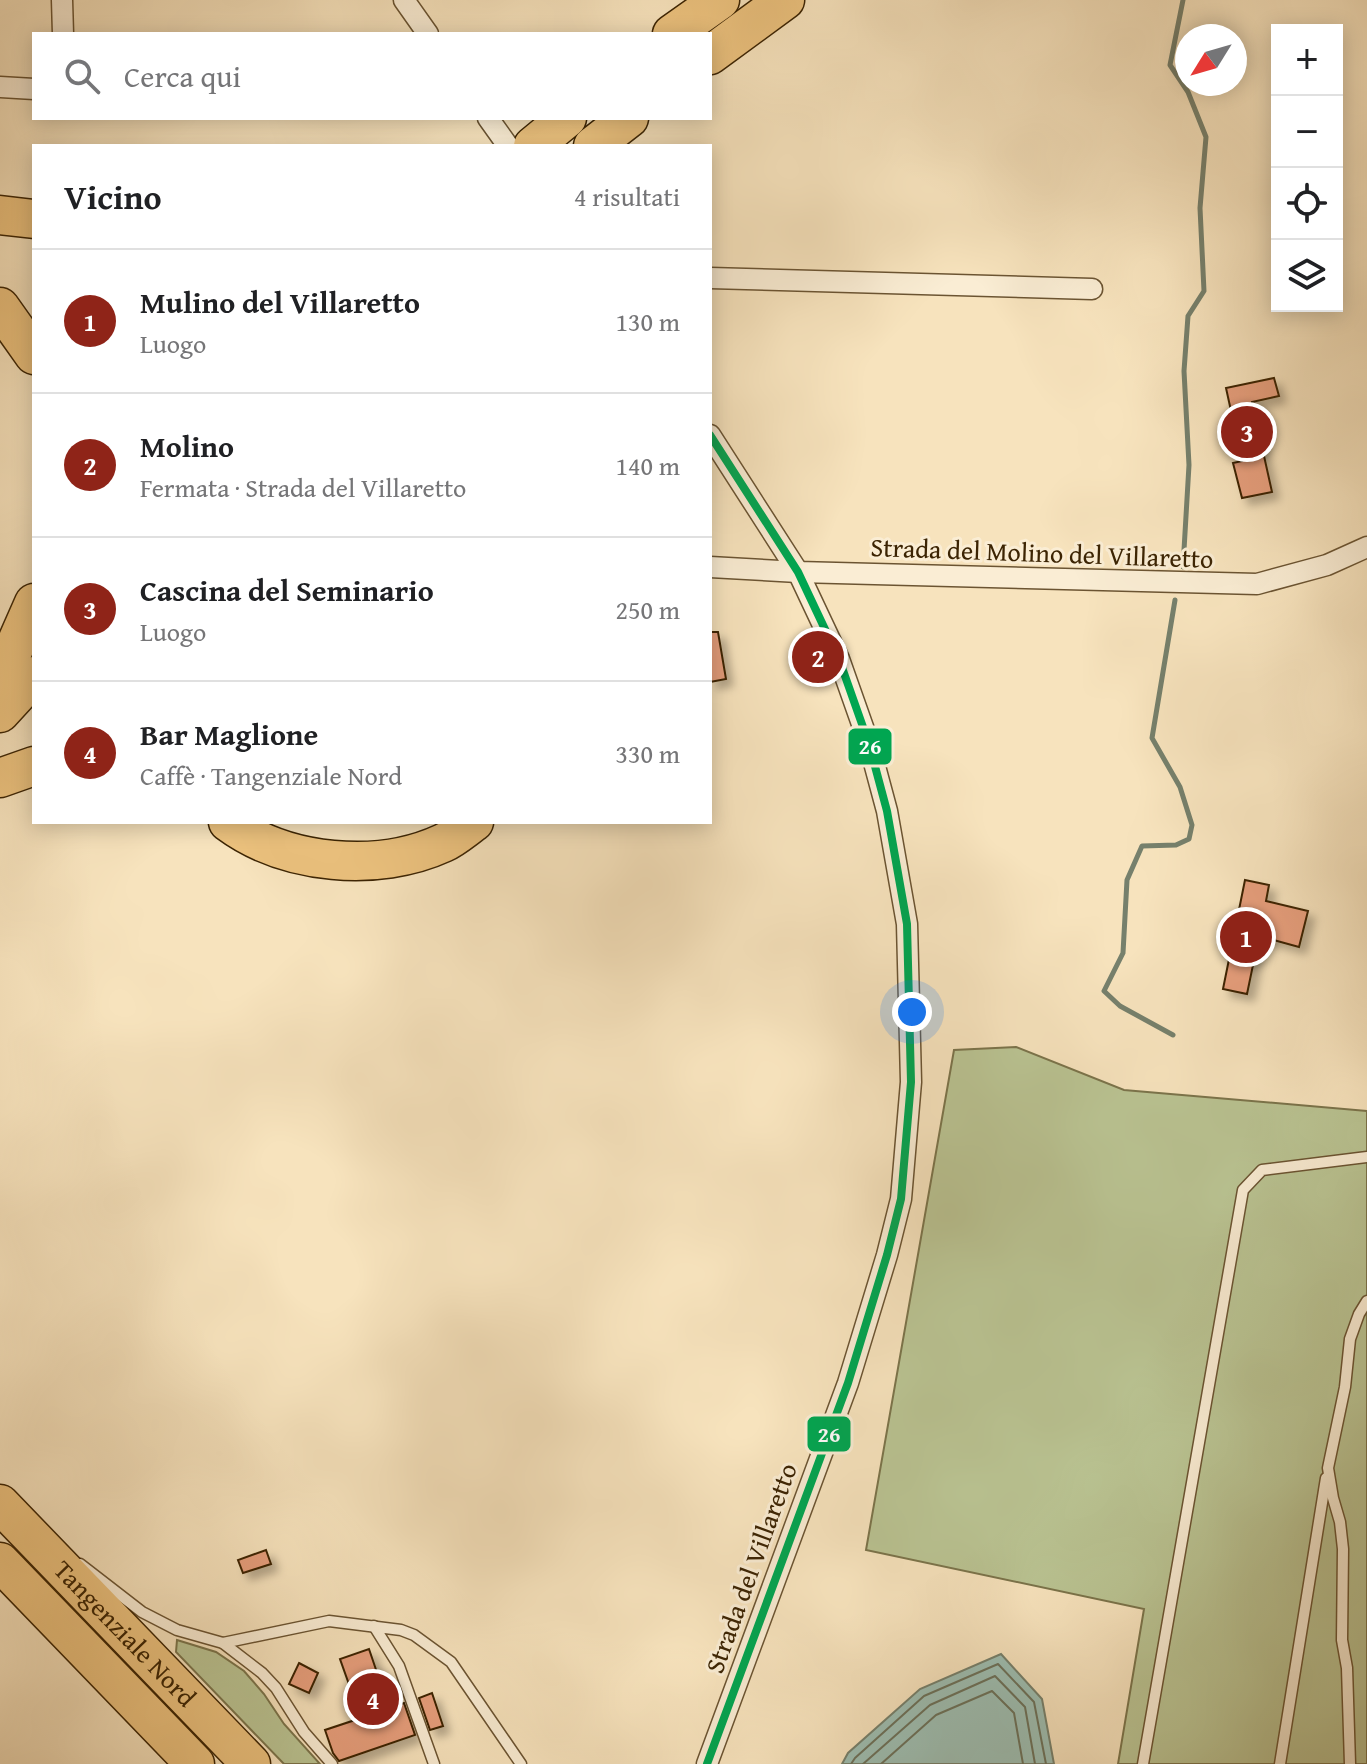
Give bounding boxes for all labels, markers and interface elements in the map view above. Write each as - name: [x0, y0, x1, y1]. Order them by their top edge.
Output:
- north arrow: [1175, 24, 1247, 96]
- map controls: [1271, 24, 1343, 312]
- button: +: [1271, 24, 1343, 96]
- search box: [32, 32, 712, 120]
- icon: search: [60, 54, 104, 98]
- text: Cerca qui: [124, 54, 241, 98]
- button: −: [1271, 96, 1343, 168]
- button: locate: [1271, 168, 1343, 240]
- text: Vicino: [64, 172, 162, 221]
- text: 4 risultati: [574, 177, 680, 216]
- button: layers: [1271, 240, 1343, 312]
- text: Mulino del Villaretto: [140, 280, 420, 324]
- text: 1: [83, 302, 97, 341]
- text: 130 m: [615, 302, 680, 341]
- text: Luogo: [140, 324, 206, 363]
- pin: 3: [1221, 402, 1273, 462]
- text: Molino: [140, 424, 234, 468]
- text: 2: [83, 446, 97, 485]
- text: 140 m: [615, 446, 680, 485]
- text: Fermata · Strada del Villaretto: [140, 468, 466, 507]
- street label: Strada del Molino del Villaretto: [870, 527, 1214, 578]
- text: Cascina del Seminario: [140, 568, 434, 612]
- text: 3: [83, 590, 97, 629]
- text: 250 m: [615, 590, 680, 629]
- text: Luogo: [140, 612, 206, 651]
- pin: 2: [792, 627, 844, 687]
- text: Bar Maglione: [140, 712, 318, 756]
- line badge: 26: [847, 727, 893, 766]
- text: 26: [859, 730, 881, 762]
- text: 4: [83, 734, 97, 773]
- text: 330 m: [615, 734, 680, 773]
- text: Caffè · Tangenziale Nord: [140, 756, 402, 795]
- pin: 1: [1220, 907, 1272, 967]
- your location: [892, 992, 932, 1032]
- line badge: 26: [806, 1415, 852, 1453]
- text: 26: [818, 1418, 840, 1450]
- street label: Strada del Villaretto: [694, 1457, 807, 1678]
- street label: Tangenziale Nord: [45, 1551, 206, 1716]
- pin: 4: [347, 1669, 399, 1729]

